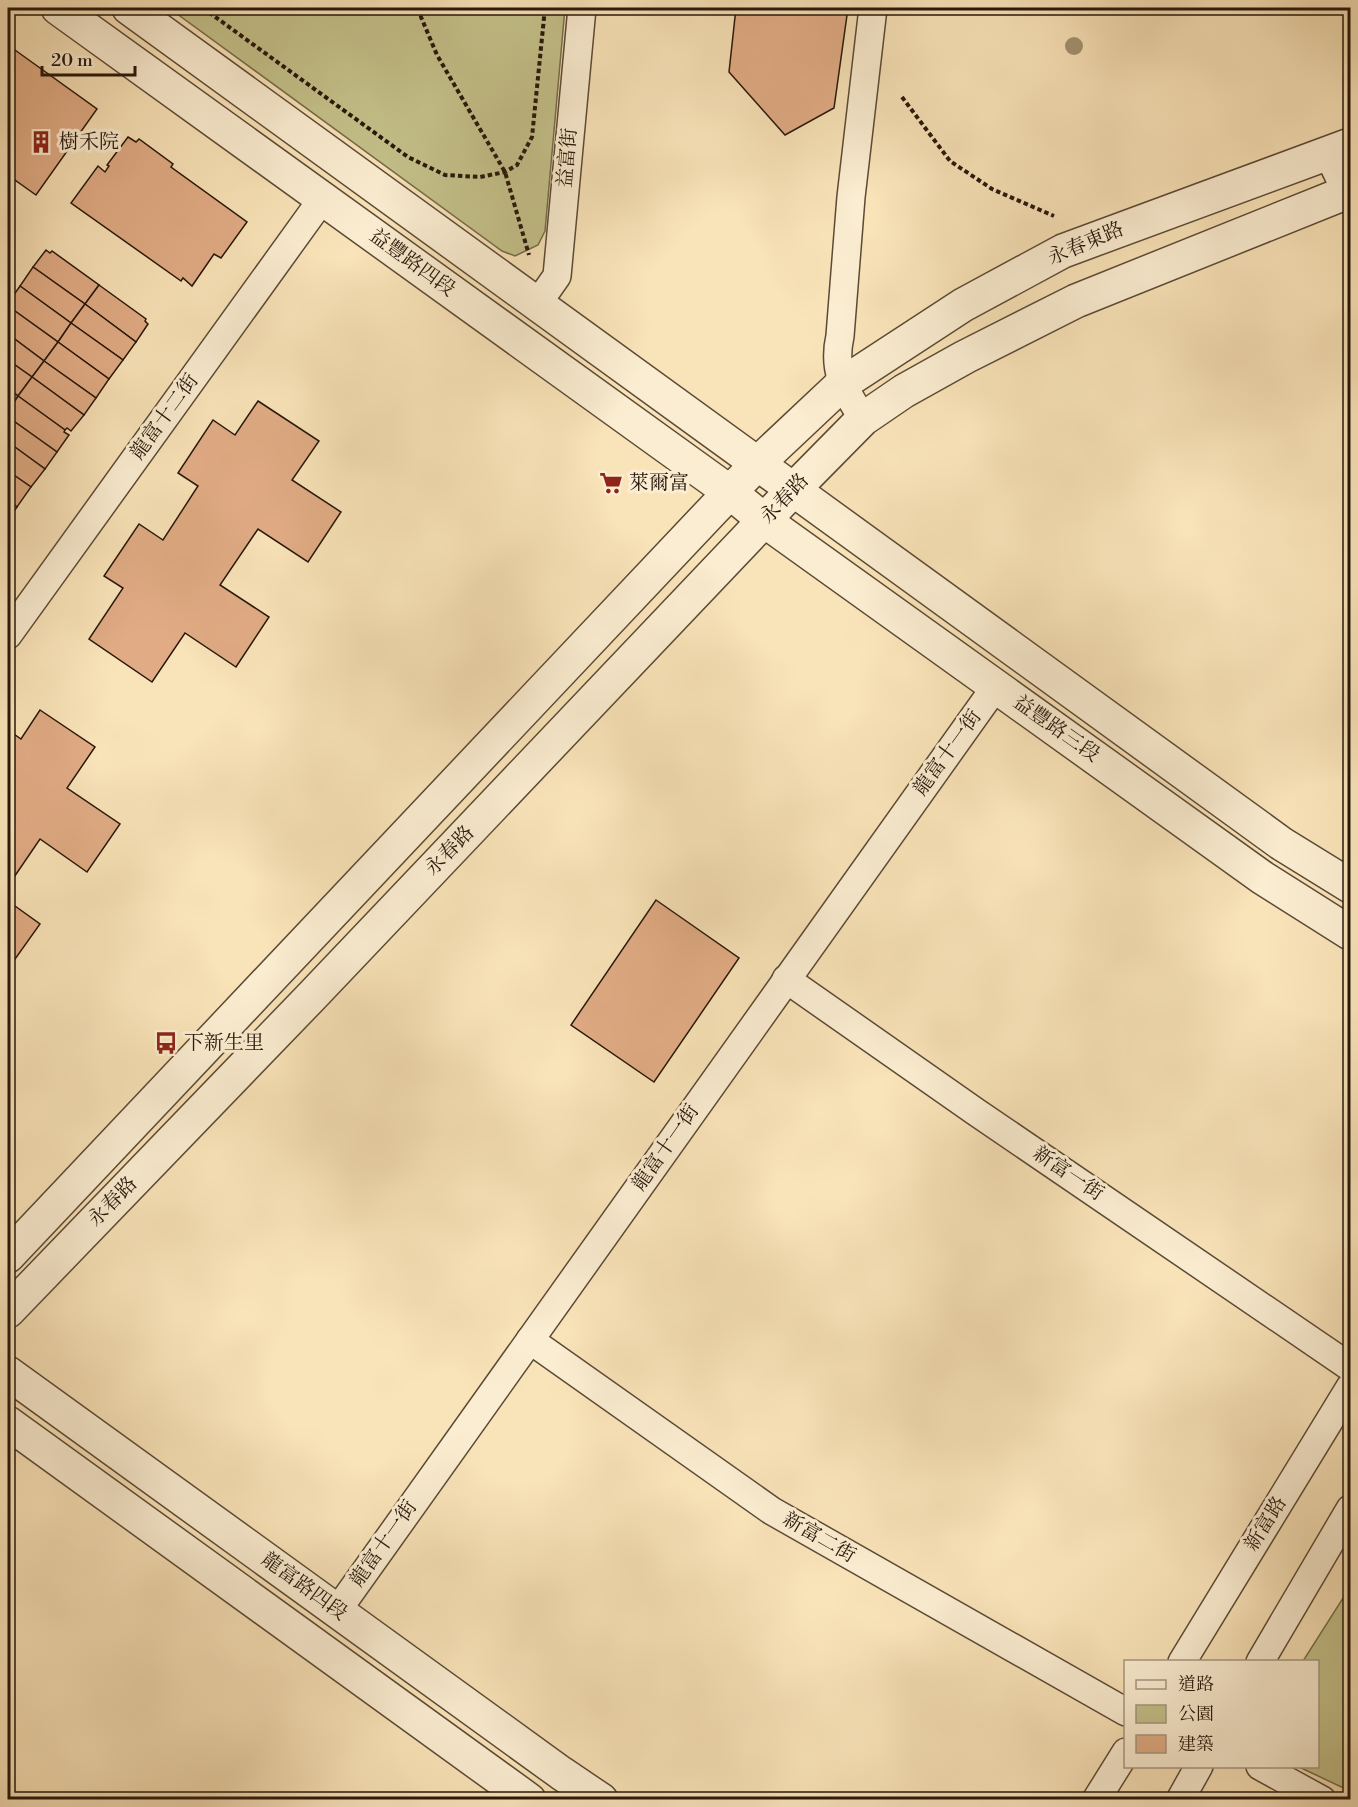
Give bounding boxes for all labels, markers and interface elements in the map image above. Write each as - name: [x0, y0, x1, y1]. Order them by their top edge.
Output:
- scale bar: [42, 39, 135, 77]
- text: 20 m: [51, 49, 93, 72]
- street label: 益富街: [553, 127, 583, 189]
- building icon: 樹禾院: [28, 129, 54, 155]
- place label: 樹禾院: [59, 130, 119, 155]
- street label: 永春東路: [1044, 217, 1128, 271]
- street label: 益豐路四段: [364, 223, 460, 303]
- street label: 龍富十二街: [125, 369, 205, 465]
- street label: 永春路: [755, 469, 815, 529]
- supermarket icon: 萊爾富: [598, 470, 624, 496]
- place label: 萊爾富: [629, 471, 689, 496]
- street label: 益豐路三段: [1008, 690, 1104, 768]
- street label: 龍富十一街: [908, 705, 988, 801]
- street label: 永春路: [420, 821, 480, 881]
- bus stop icon: 下新生里: [153, 1030, 179, 1056]
- place label: 下新生里: [184, 1031, 264, 1056]
- street label: 龍富十一街: [627, 1100, 705, 1196]
- street label: 新富一街: [1028, 1141, 1108, 1207]
- street label: 永春路: [83, 1172, 143, 1232]
- street label: 新富路: [1240, 1492, 1292, 1556]
- street label: 龍富十一街: [345, 1496, 423, 1592]
- street label: 新富二街: [778, 1507, 860, 1569]
- street label: 龍富路四段: [256, 1547, 352, 1627]
- legend: [1124, 1660, 1319, 1768]
- text: 道路: [1178, 1673, 1214, 1696]
- text: 公園: [1178, 1703, 1214, 1726]
- text: 建築: [1178, 1733, 1214, 1756]

